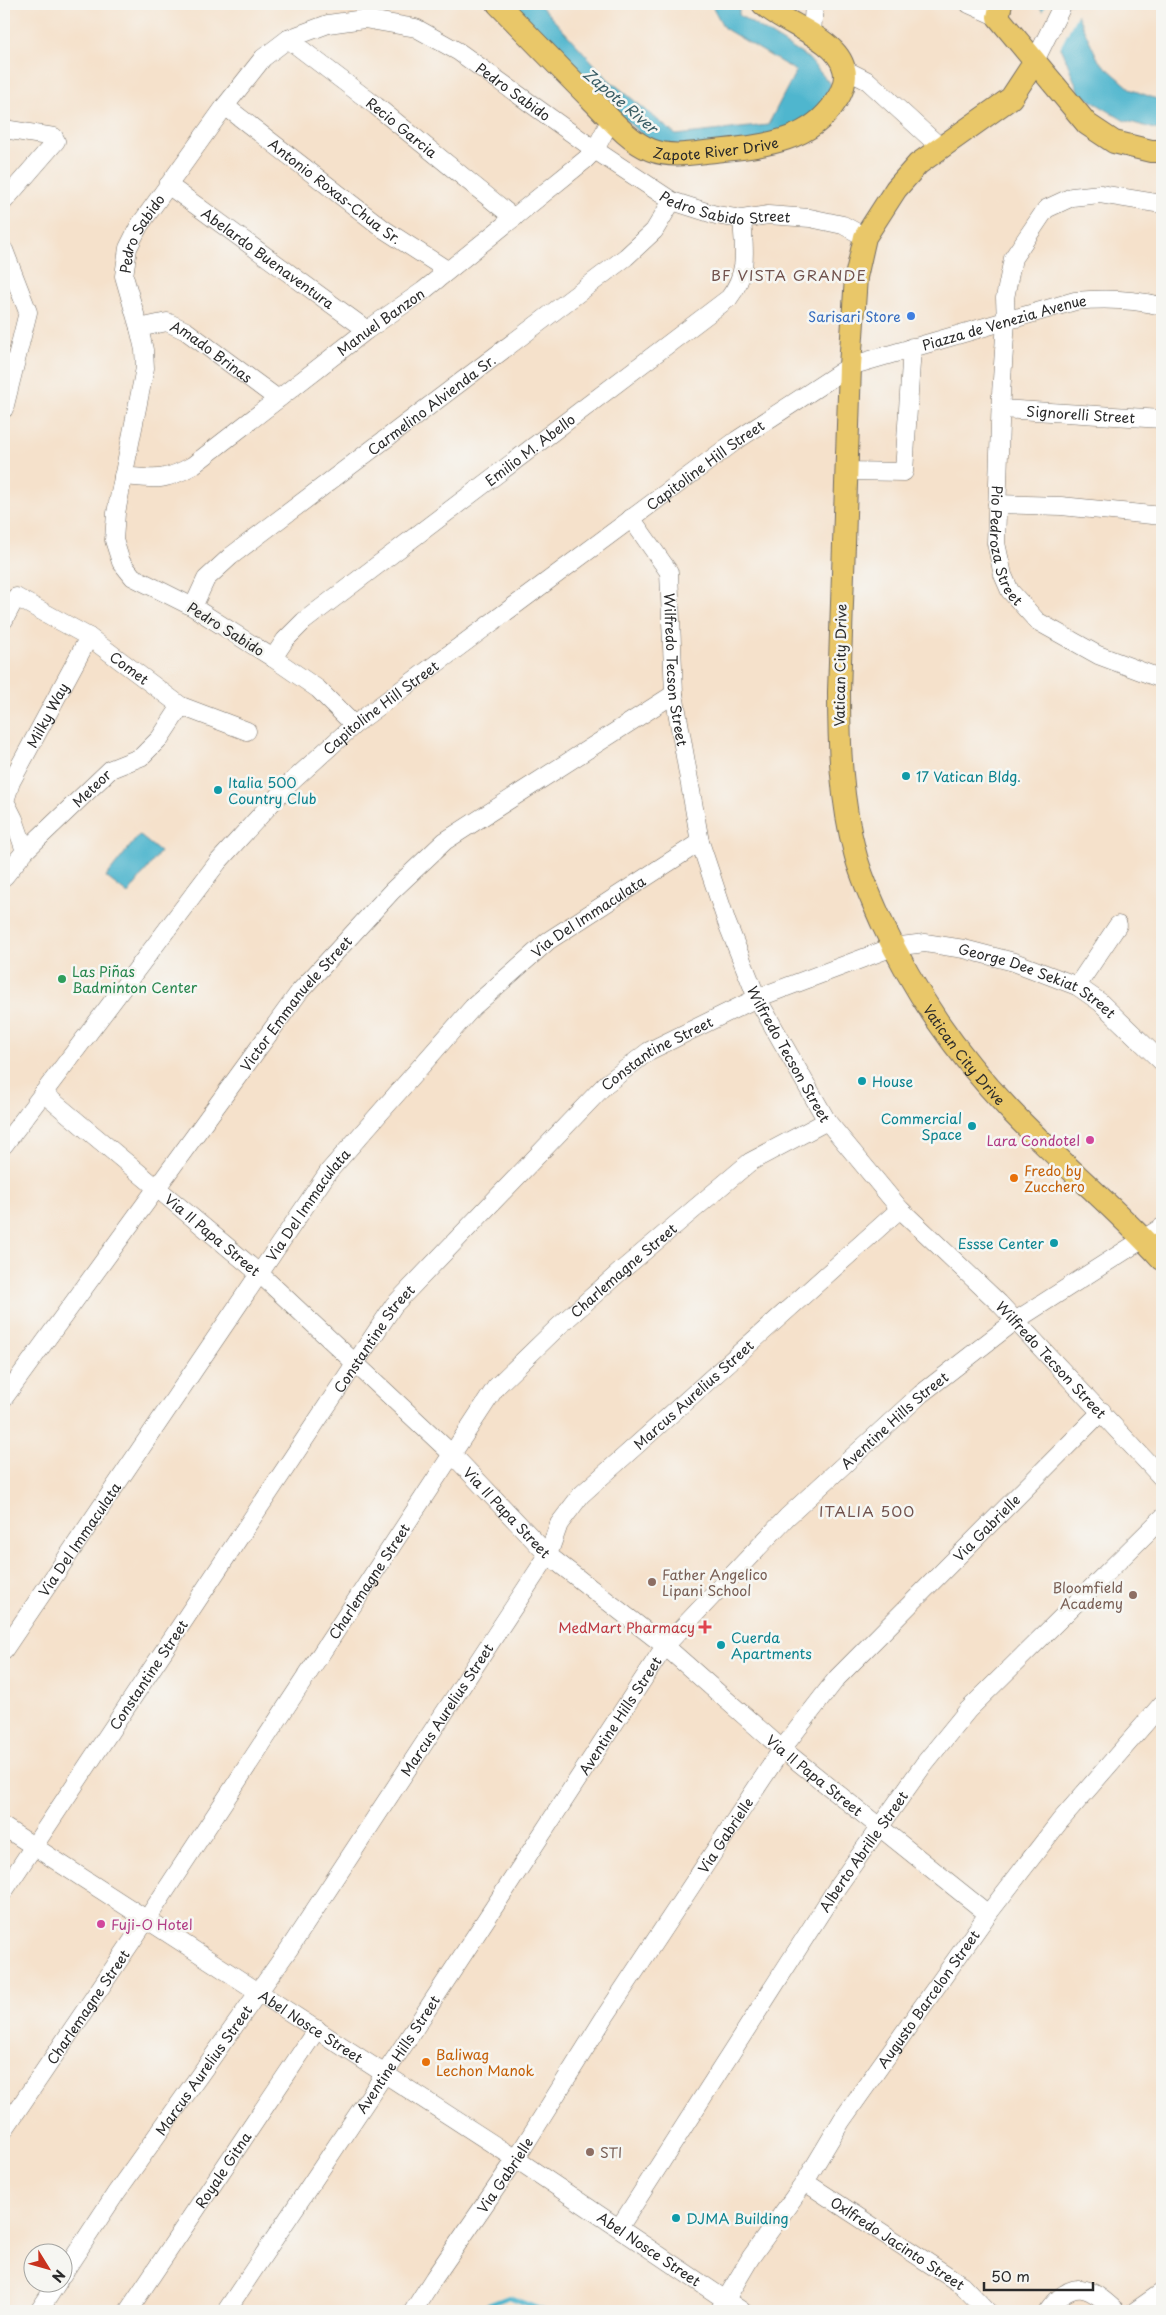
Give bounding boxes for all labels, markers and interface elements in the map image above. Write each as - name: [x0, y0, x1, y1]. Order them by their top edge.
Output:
- street label: Pedro Sabido: [472, 57, 555, 126]
- water label: Zapote River: [579, 62, 665, 139]
- street label: Recio Garcia: [362, 92, 442, 163]
- street label: Zapote River Drive: [651, 131, 781, 165]
- street label: Antonio Roxas-Chua Sr.: [264, 133, 406, 248]
- street label: Pedro Sabido Street: [656, 185, 791, 230]
- street label: Pedro Sabido: [114, 189, 169, 275]
- street label: Abelardo Buenaventura: [197, 202, 339, 314]
- district label: BF VISTA GRANDE: [711, 263, 867, 286]
- street label: Manuel Banzon: [332, 283, 429, 360]
- street label: Piazza de Venezia Avenue: [919, 290, 1088, 355]
- place label: Sarisari Store: [808, 306, 901, 327]
- marker: Sarisari Store: [905, 310, 917, 322]
- street label: Amado Brinas: [167, 315, 257, 387]
- street label: Carmelino Alvienda Sr.: [363, 349, 500, 460]
- street label: Signorelli Street: [1026, 400, 1136, 428]
- street label: Emilio M. Abello: [480, 408, 579, 491]
- street label: Capitoline Hill Street: [641, 414, 769, 515]
- street label: Pio Pedroza Street: [985, 485, 1029, 610]
- street label: Wilfredo Tecson Street: [659, 593, 694, 748]
- street label: Pedro Sabido: [183, 597, 269, 661]
- street label: Vatican City Drive: [828, 603, 852, 727]
- street label: Comet: [106, 646, 154, 689]
- street label: Capitoline Hill Street: [318, 655, 443, 759]
- street label: Milky Way: [21, 679, 73, 751]
- street label: Meteor: [67, 764, 116, 812]
- place label: 17 Vatican Bldg.: [916, 766, 1021, 787]
- marker: 17 Vatican Bldg.: [900, 770, 912, 782]
- place label: Italia 500 Country Club: [228, 772, 316, 809]
- marker: Italia 500 Country Club: [212, 784, 224, 796]
- street label: Via Del Immaculata: [526, 870, 649, 962]
- street label: Victor Emmanuele Street: [235, 931, 357, 1075]
- street label: George Dee Sekiat Street: [956, 937, 1121, 1023]
- place label: Las Piñas Badminton Center: [72, 961, 198, 998]
- marker: Las Piñas Badminton Center: [56, 973, 68, 985]
- street label: Wilfredo Tecson Street: [743, 983, 836, 1126]
- street label: Vatican City Drive: [919, 1000, 1011, 1109]
- street label: Constantine Street: [596, 1011, 717, 1095]
- place label: House: [872, 1071, 913, 1092]
- marker: House: [856, 1075, 868, 1087]
- place label: Commercial Space: [881, 1108, 962, 1145]
- marker: Commercial Space: [966, 1120, 978, 1132]
- place label: Lara Condotel: [986, 1130, 1080, 1151]
- marker: Lara Condotel: [1084, 1134, 1096, 1146]
- street label: Via Del Immaculata: [260, 1144, 355, 1265]
- place label: Fredo by Zucchero: [1024, 1160, 1085, 1197]
- marker: Fredo by Zucchero: [1008, 1172, 1020, 1184]
- street label: Via Il Papa Street: [160, 1188, 265, 1281]
- street label: Charlemagne Street: [565, 1218, 681, 1322]
- place label: Essse Center: [958, 1233, 1044, 1254]
- marker: Essse Center: [1048, 1237, 1060, 1249]
- street label: Constantine Street: [328, 1279, 419, 1397]
- street label: Wilfredo Tecson Street: [991, 1296, 1112, 1423]
- street label: Marcus Aurelius Street: [629, 1334, 758, 1454]
- street label: Aventine Hills Street: [836, 1366, 953, 1474]
- street label: Via Il Papa Street: [459, 1462, 556, 1563]
- street label: Via Del Immaculata: [33, 1478, 126, 1600]
- street label: Via Gabrielle: [948, 1489, 1024, 1566]
- district label: ITALIA 500: [819, 1499, 915, 1522]
- street label: Charlemagne Street: [323, 1519, 415, 1643]
- place label: Father Angelico Lipani School: [662, 1564, 768, 1601]
- marker: Father Angelico Lipani School: [646, 1576, 658, 1588]
- place label: Bloomfield Academy: [1053, 1577, 1123, 1614]
- marker: Bloomfield Academy: [1127, 1589, 1139, 1601]
- street label: Constantine Street: [104, 1615, 193, 1734]
- place label: MedMart Pharmacy: [558, 1617, 695, 1638]
- marker: MedMart Pharmacy: [699, 1621, 711, 1633]
- place label: Cuerda Apartments: [731, 1627, 812, 1664]
- street label: Marcus Aurelius Street: [395, 1639, 498, 1780]
- marker: Cuerda Apartments: [715, 1639, 727, 1651]
- street label: Aventine Hills Street: [573, 1652, 666, 1779]
- street label: Via Il Papa Street: [762, 1729, 868, 1821]
- street label: Alberto Abrille Street: [814, 1786, 913, 1916]
- street label: Via Gabrielle: [692, 1793, 758, 1877]
- place label: Fuji-O Hotel: [111, 1914, 193, 1935]
- marker: Fuji-O Hotel: [95, 1918, 107, 1930]
- street label: Augusto Barcelon Street: [872, 1925, 984, 2072]
- street label: Charlemagne Street: [41, 1945, 134, 2068]
- street label: Abel Nosce Street: [255, 1985, 368, 2068]
- street label: Aventine Hills Street: [351, 1991, 445, 2117]
- street label: Marcus Aurelius Street: [150, 2000, 257, 2139]
- place label: Baliwag Lechon Manok: [436, 2044, 535, 2081]
- marker: Baliwag Lechon Manok: [420, 2056, 432, 2068]
- street label: Royale Gitna: [189, 2127, 256, 2212]
- street label: Via Gabrielle: [472, 2133, 538, 2217]
- place label: STI: [600, 2142, 622, 2163]
- marker: STI: [584, 2146, 596, 2158]
- street label: Oxlfredo Jacinto Street: [827, 2191, 969, 2295]
- street label: Abel Nosce Street: [594, 2206, 705, 2291]
- place label: DJMA Building: [686, 2208, 789, 2229]
- marker: DJMA Building: [670, 2212, 682, 2224]
- north arrow: [22, 2242, 72, 2292]
- scale bar: [984, 2260, 1092, 2292]
- text: 50 m: [991, 2264, 1030, 2287]
- text: N: [47, 2265, 71, 2287]

